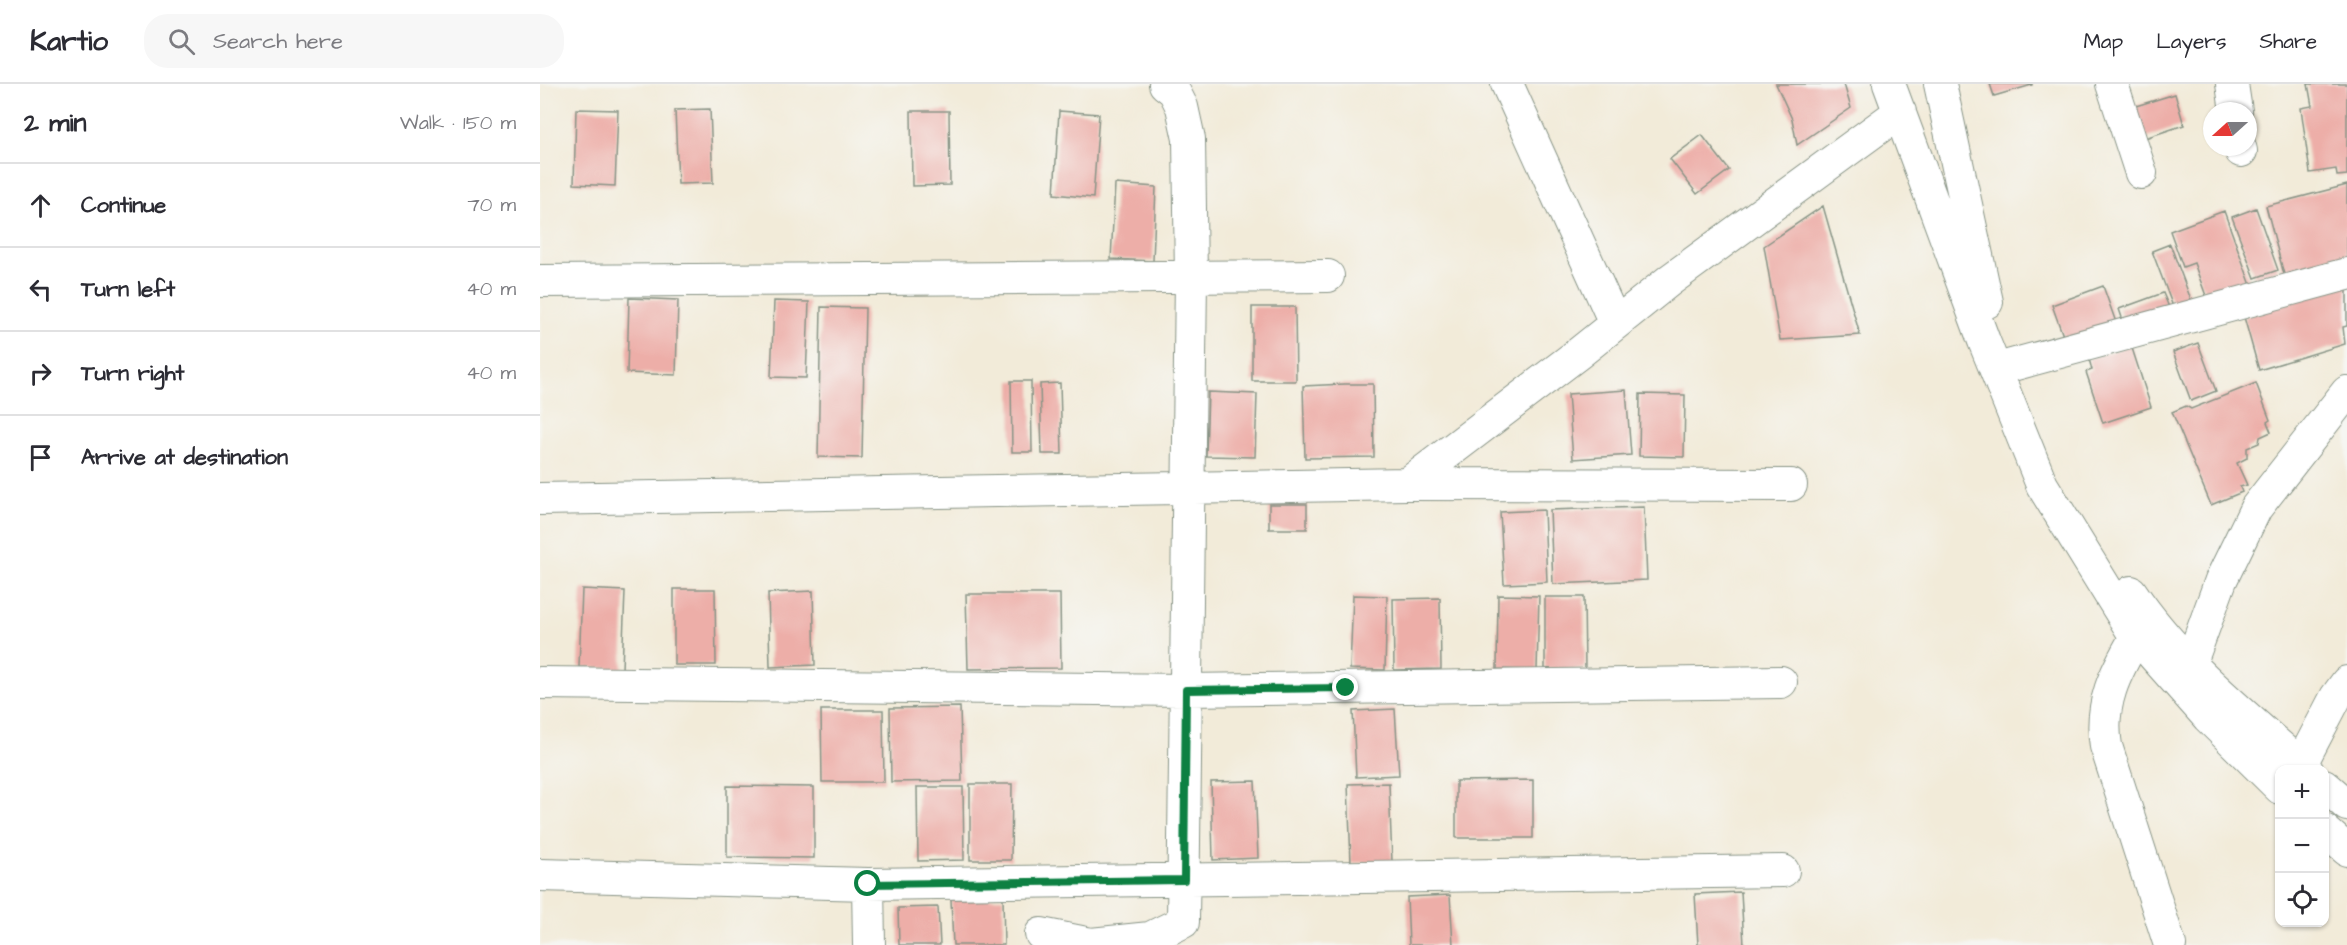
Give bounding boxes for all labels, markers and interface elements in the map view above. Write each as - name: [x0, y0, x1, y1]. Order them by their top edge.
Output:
- search box: [144, 14, 564, 68]
- text: Kartio: [30, 22, 108, 61]
- icon: search: [165, 25, 198, 58]
- text: Search here: [213, 26, 343, 57]
- text: Map: [2083, 27, 2123, 56]
- text: Layers: [2156, 27, 2226, 56]
- text: Share: [2259, 27, 2317, 56]
- north arrow: [2203, 102, 2257, 156]
- text: 2 min: [24, 105, 86, 141]
- text: Walk · 150 m: [400, 109, 516, 137]
- icon: ahead: [24, 189, 57, 222]
- text: Continue: [81, 190, 166, 221]
- text: 70 m: [468, 191, 516, 219]
- icon: left: [24, 273, 57, 306]
- text: Turn left: [81, 274, 175, 305]
- text: 40 m: [466, 275, 516, 303]
- icon: right: [24, 357, 57, 390]
- text: Turn right: [81, 358, 184, 389]
- text: 40 m: [466, 359, 516, 387]
- icon: arrive: [24, 441, 57, 474]
- text: Arrive at destination: [81, 442, 288, 473]
- route end: [1332, 674, 1358, 700]
- map controls: [2275, 765, 2329, 927]
- button: +: [2275, 765, 2329, 819]
- button: −: [2275, 819, 2329, 873]
- route start: [854, 870, 880, 896]
- button: locate: [2275, 873, 2329, 927]

